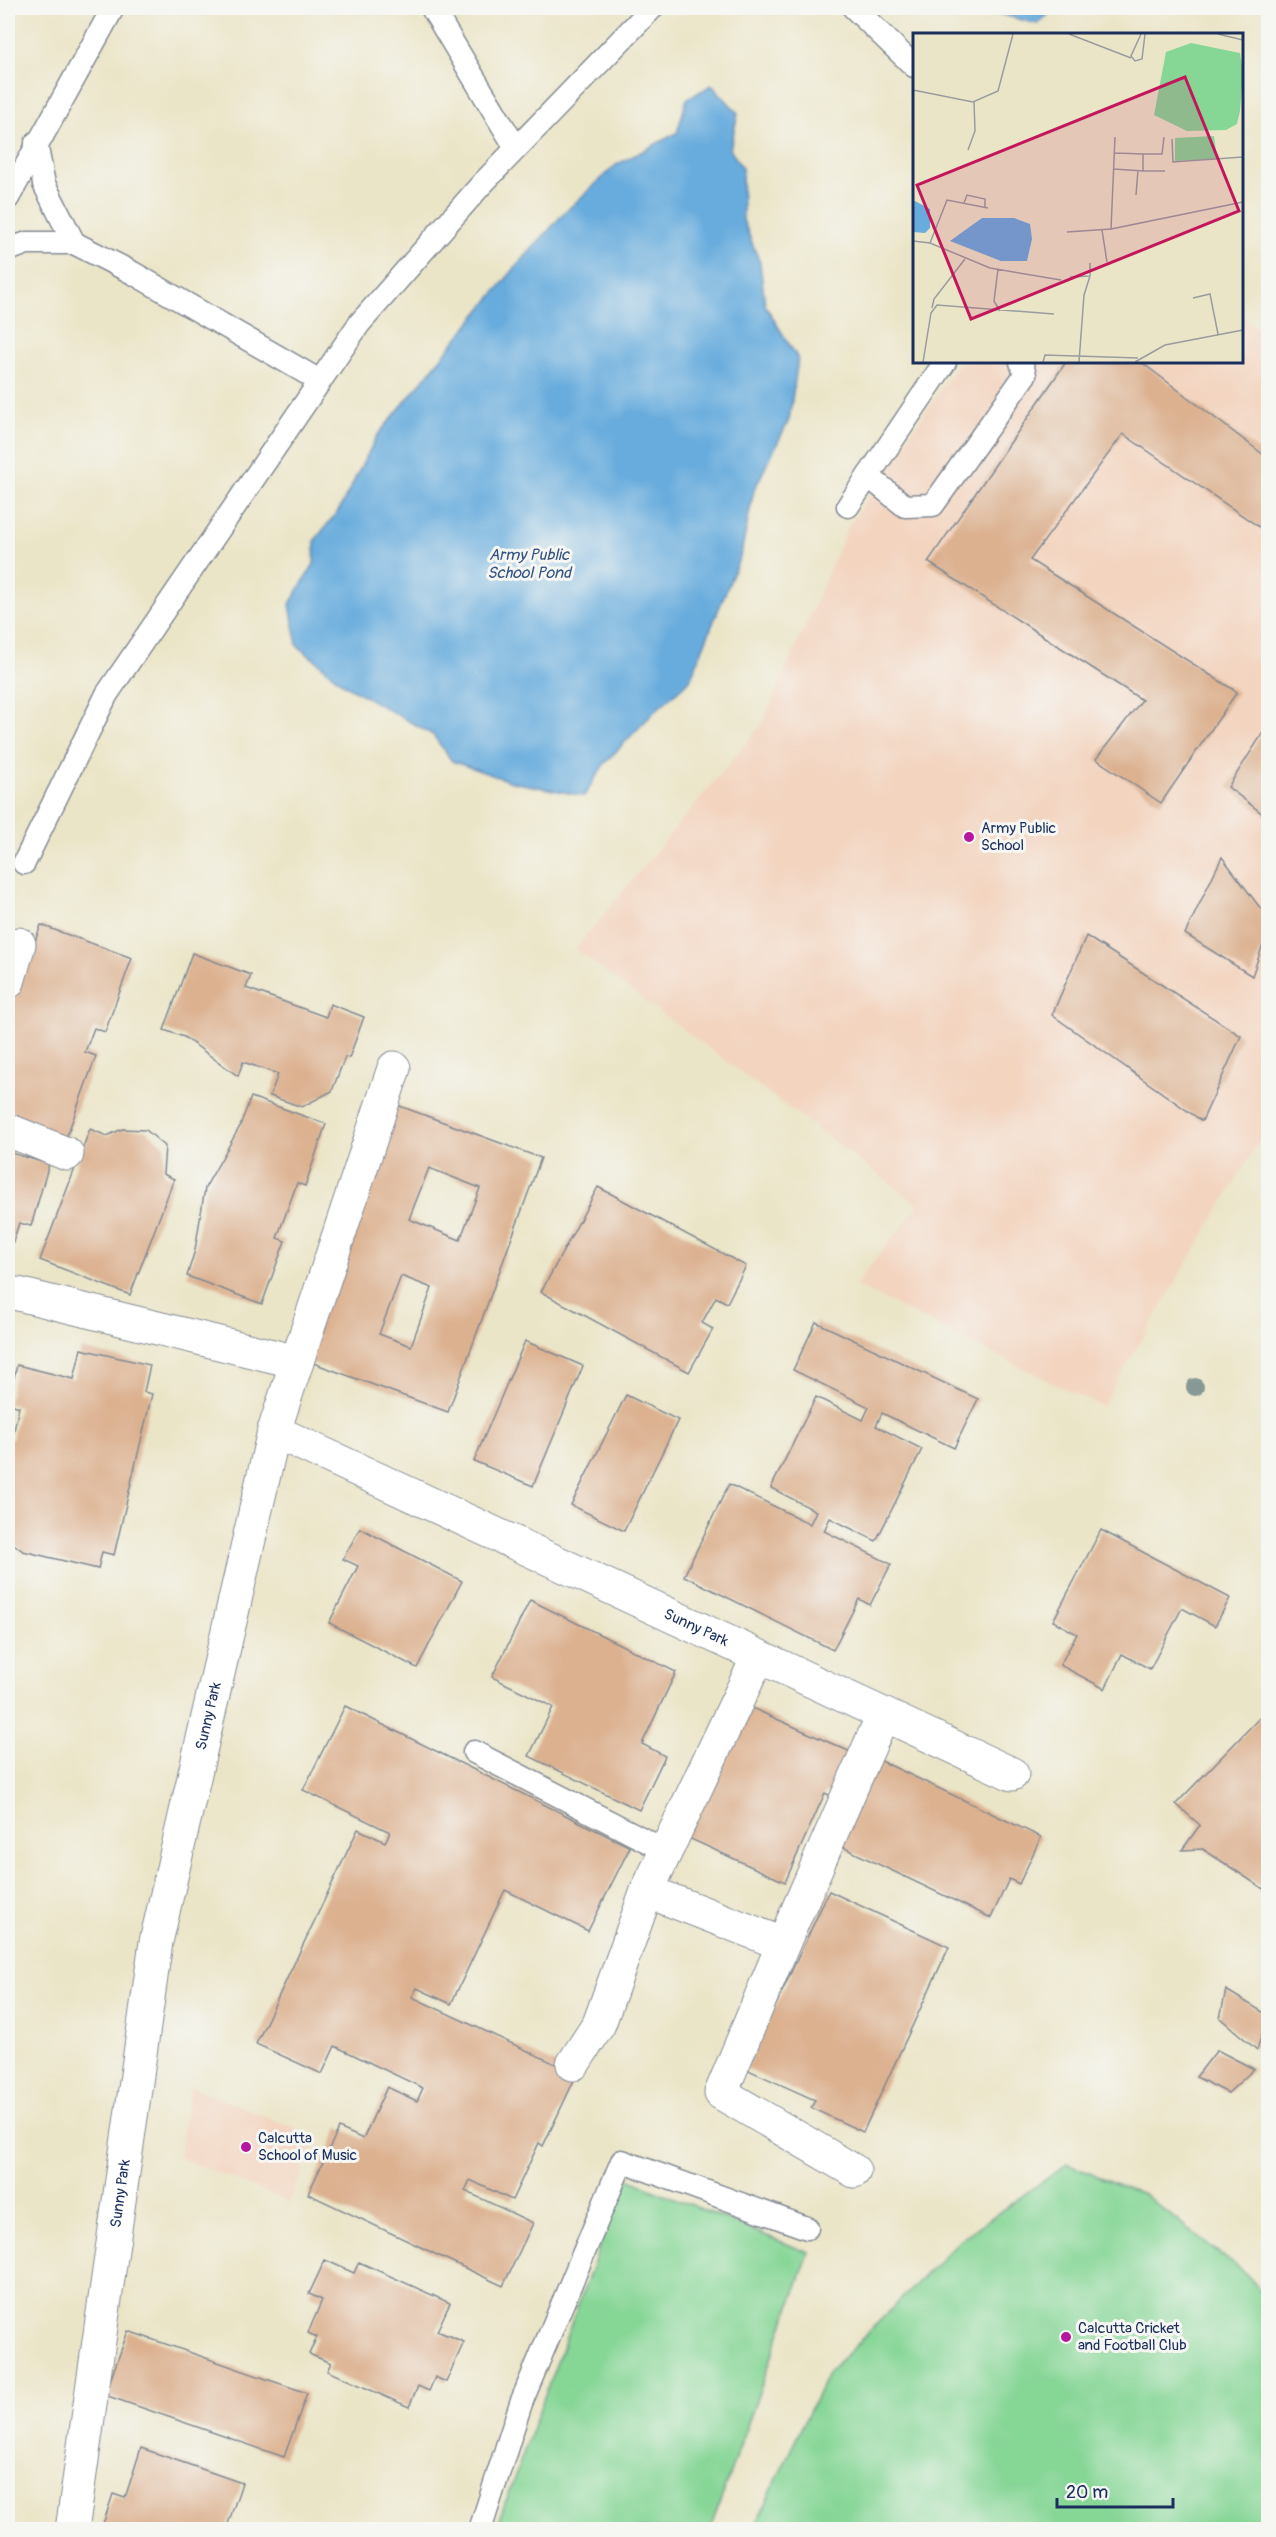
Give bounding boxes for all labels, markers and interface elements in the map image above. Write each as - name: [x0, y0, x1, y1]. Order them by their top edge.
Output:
- inset map: [913, 33, 1243, 363]
- water label: Army Public School Pond: [487, 545, 573, 583]
- place label: Army Public School: [981, 819, 1057, 855]
- marker: Army Public School: [962, 830, 976, 844]
- street label: Sunny Park: [661, 1605, 732, 1651]
- street label: Sunny Park: [192, 1680, 226, 1752]
- place label: Calcutta School of Music: [258, 2129, 357, 2165]
- marker: Calcutta School of Music: [239, 2140, 253, 2154]
- street label: Sunny Park: [106, 2157, 135, 2229]
- place label: Calcutta Cricket and Football Club: [1078, 2319, 1187, 2355]
- marker: Calcutta Cricket and Football Club: [1059, 2330, 1073, 2344]
- scale bar: [1057, 2471, 1172, 2509]
- text: 20 m: [1066, 2481, 1108, 2504]

